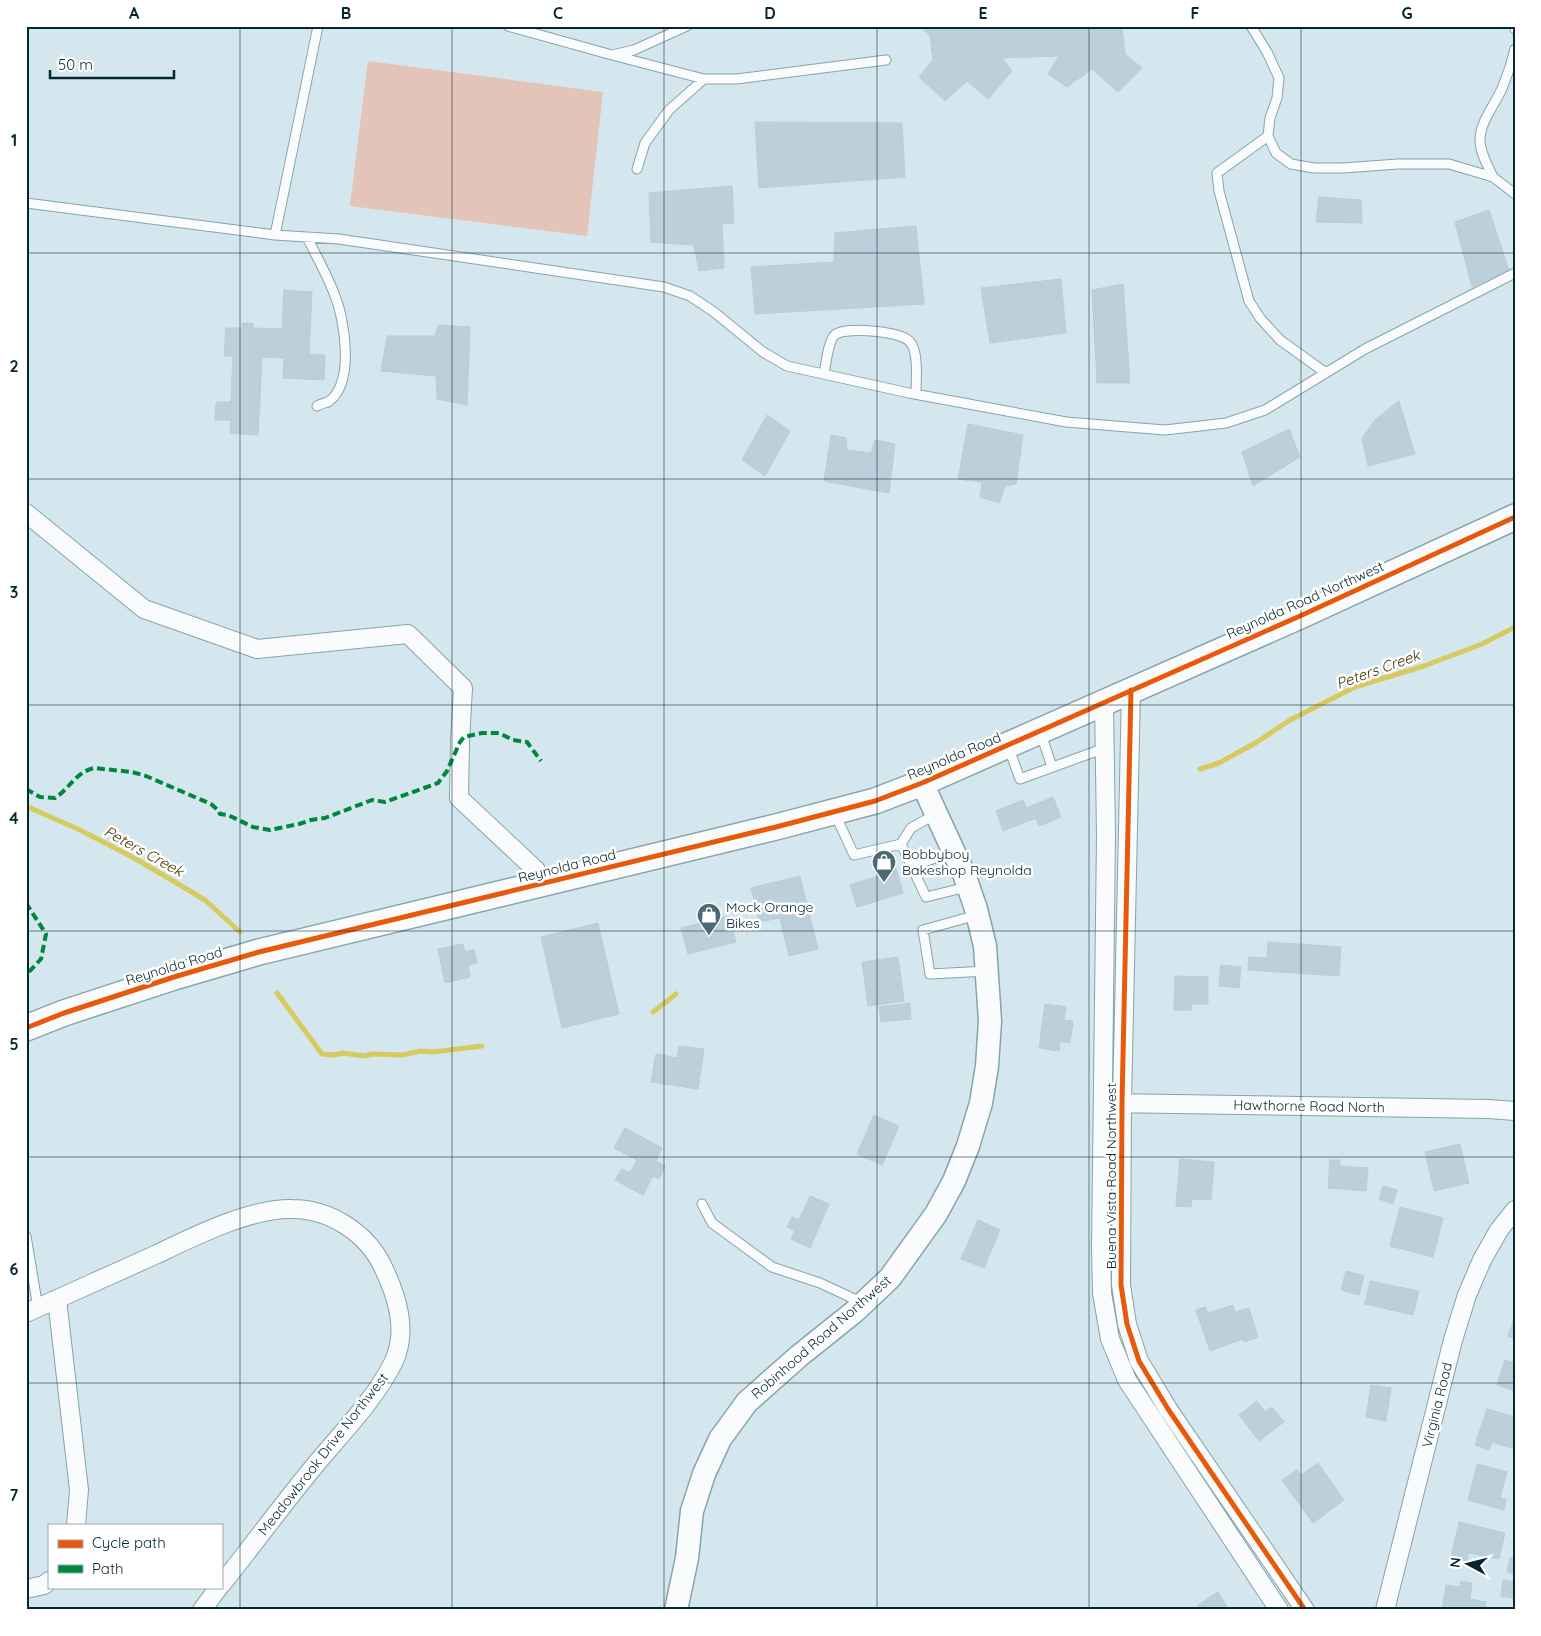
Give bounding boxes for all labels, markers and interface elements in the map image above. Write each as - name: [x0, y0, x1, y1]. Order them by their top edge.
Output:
- text: A: [129, 3, 140, 23]
- text: B: [341, 3, 351, 23]
- text: C: [553, 3, 563, 23]
- text: D: [764, 3, 776, 23]
- text: E: [978, 3, 988, 23]
- text: F: [1191, 3, 1200, 23]
- text: G: [1401, 3, 1413, 23]
- scale bar: [50, 48, 174, 80]
- text: 50 m: [58, 55, 93, 74]
- text: 1: [11, 130, 17, 150]
- text: 2: [9, 356, 19, 376]
- street label: Reynolda Road Northwest: [1223, 557, 1387, 643]
- text: 3: [10, 582, 18, 602]
- water label: Peters Creek: [1333, 644, 1424, 693]
- street label: Reynolda Road: [904, 728, 1004, 784]
- text: 4: [9, 808, 19, 828]
- water label: Peters Creek: [101, 821, 189, 882]
- street label: Reynolda Road: [516, 845, 618, 887]
- place label: Bobbyboy Bakeshop Reynolda: [902, 845, 1032, 879]
- shop icon: Bobbyboy Bakeshop Reynolda: [871, 849, 897, 883]
- place label: Mock Orange Bikes: [726, 898, 814, 932]
- shop icon: Mock Orange Bikes: [696, 902, 722, 936]
- street label: Reynolda Road: [123, 943, 225, 989]
- text: 5: [9, 1034, 19, 1054]
- street label: Buena Vista Road Northwest: [1102, 1083, 1120, 1269]
- street label: Hawthorne Road North: [1233, 1096, 1385, 1116]
- text: 6: [10, 1259, 19, 1279]
- street label: Robinhood Road Northwest: [747, 1271, 895, 1403]
- street label: Virginia Road: [1418, 1360, 1456, 1450]
- street label: Meadowbrook Drive Northwest: [254, 1369, 392, 1539]
- text: 7: [10, 1485, 19, 1505]
- legend: [48, 1524, 222, 1588]
- text: Cycle path: [92, 1533, 166, 1552]
- north arrow: [1444, 1538, 1494, 1588]
- text: N: [1446, 1556, 1465, 1569]
- text: Path: [92, 1559, 124, 1578]

